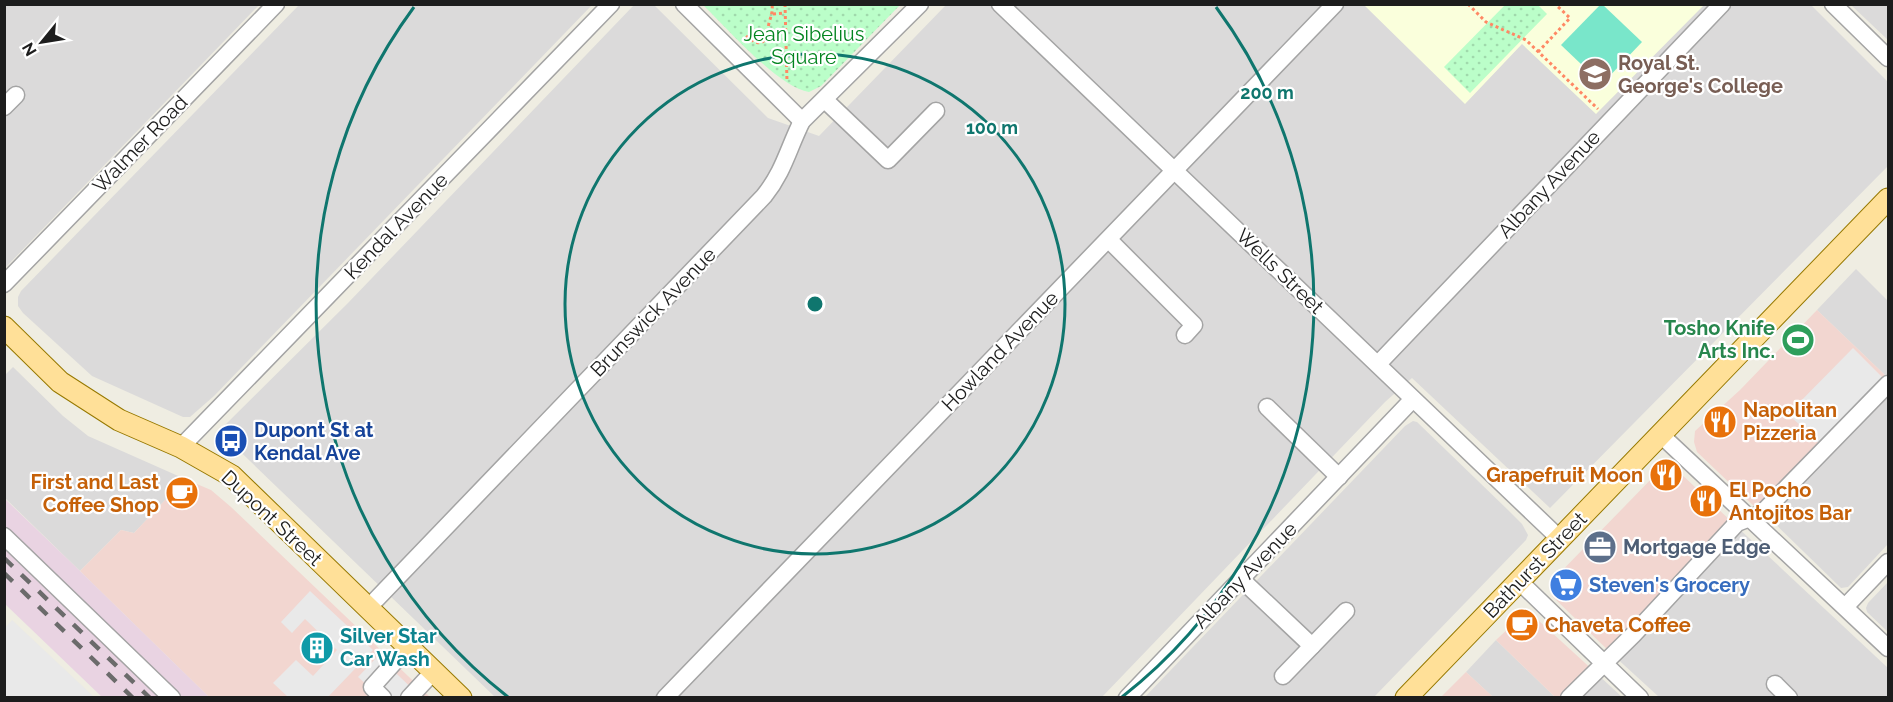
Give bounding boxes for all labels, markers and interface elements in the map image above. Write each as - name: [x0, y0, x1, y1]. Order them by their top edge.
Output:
- north arrow: [12, 12, 72, 72]
- park label: Jean Sibelius Square: [744, 22, 864, 69]
- text: N: [18, 39, 41, 59]
- place label: Royal St. George's College: [1618, 51, 1783, 98]
- school or university icon: Royal St. George's College: [1577, 56, 1613, 92]
- text: 200 m: [1240, 82, 1294, 103]
- street label: Walmer Road: [88, 90, 192, 198]
- text: 100 m: [966, 117, 1018, 138]
- street label: Albany Avenue: [1493, 125, 1605, 243]
- street label: Kendal Avenue: [339, 168, 453, 284]
- street label: Wells Street: [1231, 223, 1329, 319]
- street label: Brunswick Avenue: [585, 242, 721, 382]
- street label: Howland Avenue: [937, 286, 1064, 416]
- centre of rings: [805, 294, 825, 314]
- place label: Tosho Knife Arts Inc.: [1664, 316, 1775, 363]
- sports icon: Tosho Knife Arts Inc.: [1780, 322, 1816, 358]
- place label: Napolitan Pizzeria: [1743, 398, 1837, 445]
- restaurant icon: Napolitan Pizzeria: [1702, 404, 1738, 440]
- place label: Dupont St at Kendal Ave: [254, 418, 374, 465]
- bus stop icon: Dupont St at Kendal Ave: [213, 423, 249, 459]
- restaurant icon: Grapefruit Moon: [1648, 457, 1684, 493]
- place label: Grapefruit Moon: [1486, 463, 1643, 487]
- street label: Dupont Street: [217, 465, 328, 571]
- place label: First and Last Coffee Shop: [30, 470, 159, 517]
- cafe icon: First and Last Coffee Shop: [164, 475, 200, 511]
- place label: El Pocho Antojitos Bar: [1729, 478, 1852, 525]
- restaurant icon: El Pocho Antojitos Bar: [1688, 483, 1724, 519]
- street label: Bathurst Street: [1478, 507, 1592, 623]
- street label: Albany Avenue: [1188, 517, 1302, 633]
- office icon: Mortgage Edge: [1582, 529, 1618, 565]
- place label: Mortgage Edge: [1623, 535, 1771, 559]
- supermarket icon: Steven's Grocery: [1548, 567, 1584, 603]
- place label: Steven's Grocery: [1589, 573, 1750, 597]
- cafe icon: Chaveta Coffee: [1504, 607, 1540, 643]
- place label: Chaveta Coffee: [1545, 613, 1691, 637]
- place label: Silver Star Car Wash: [340, 624, 437, 671]
- building icon: Silver Star Car Wash: [299, 630, 335, 666]

